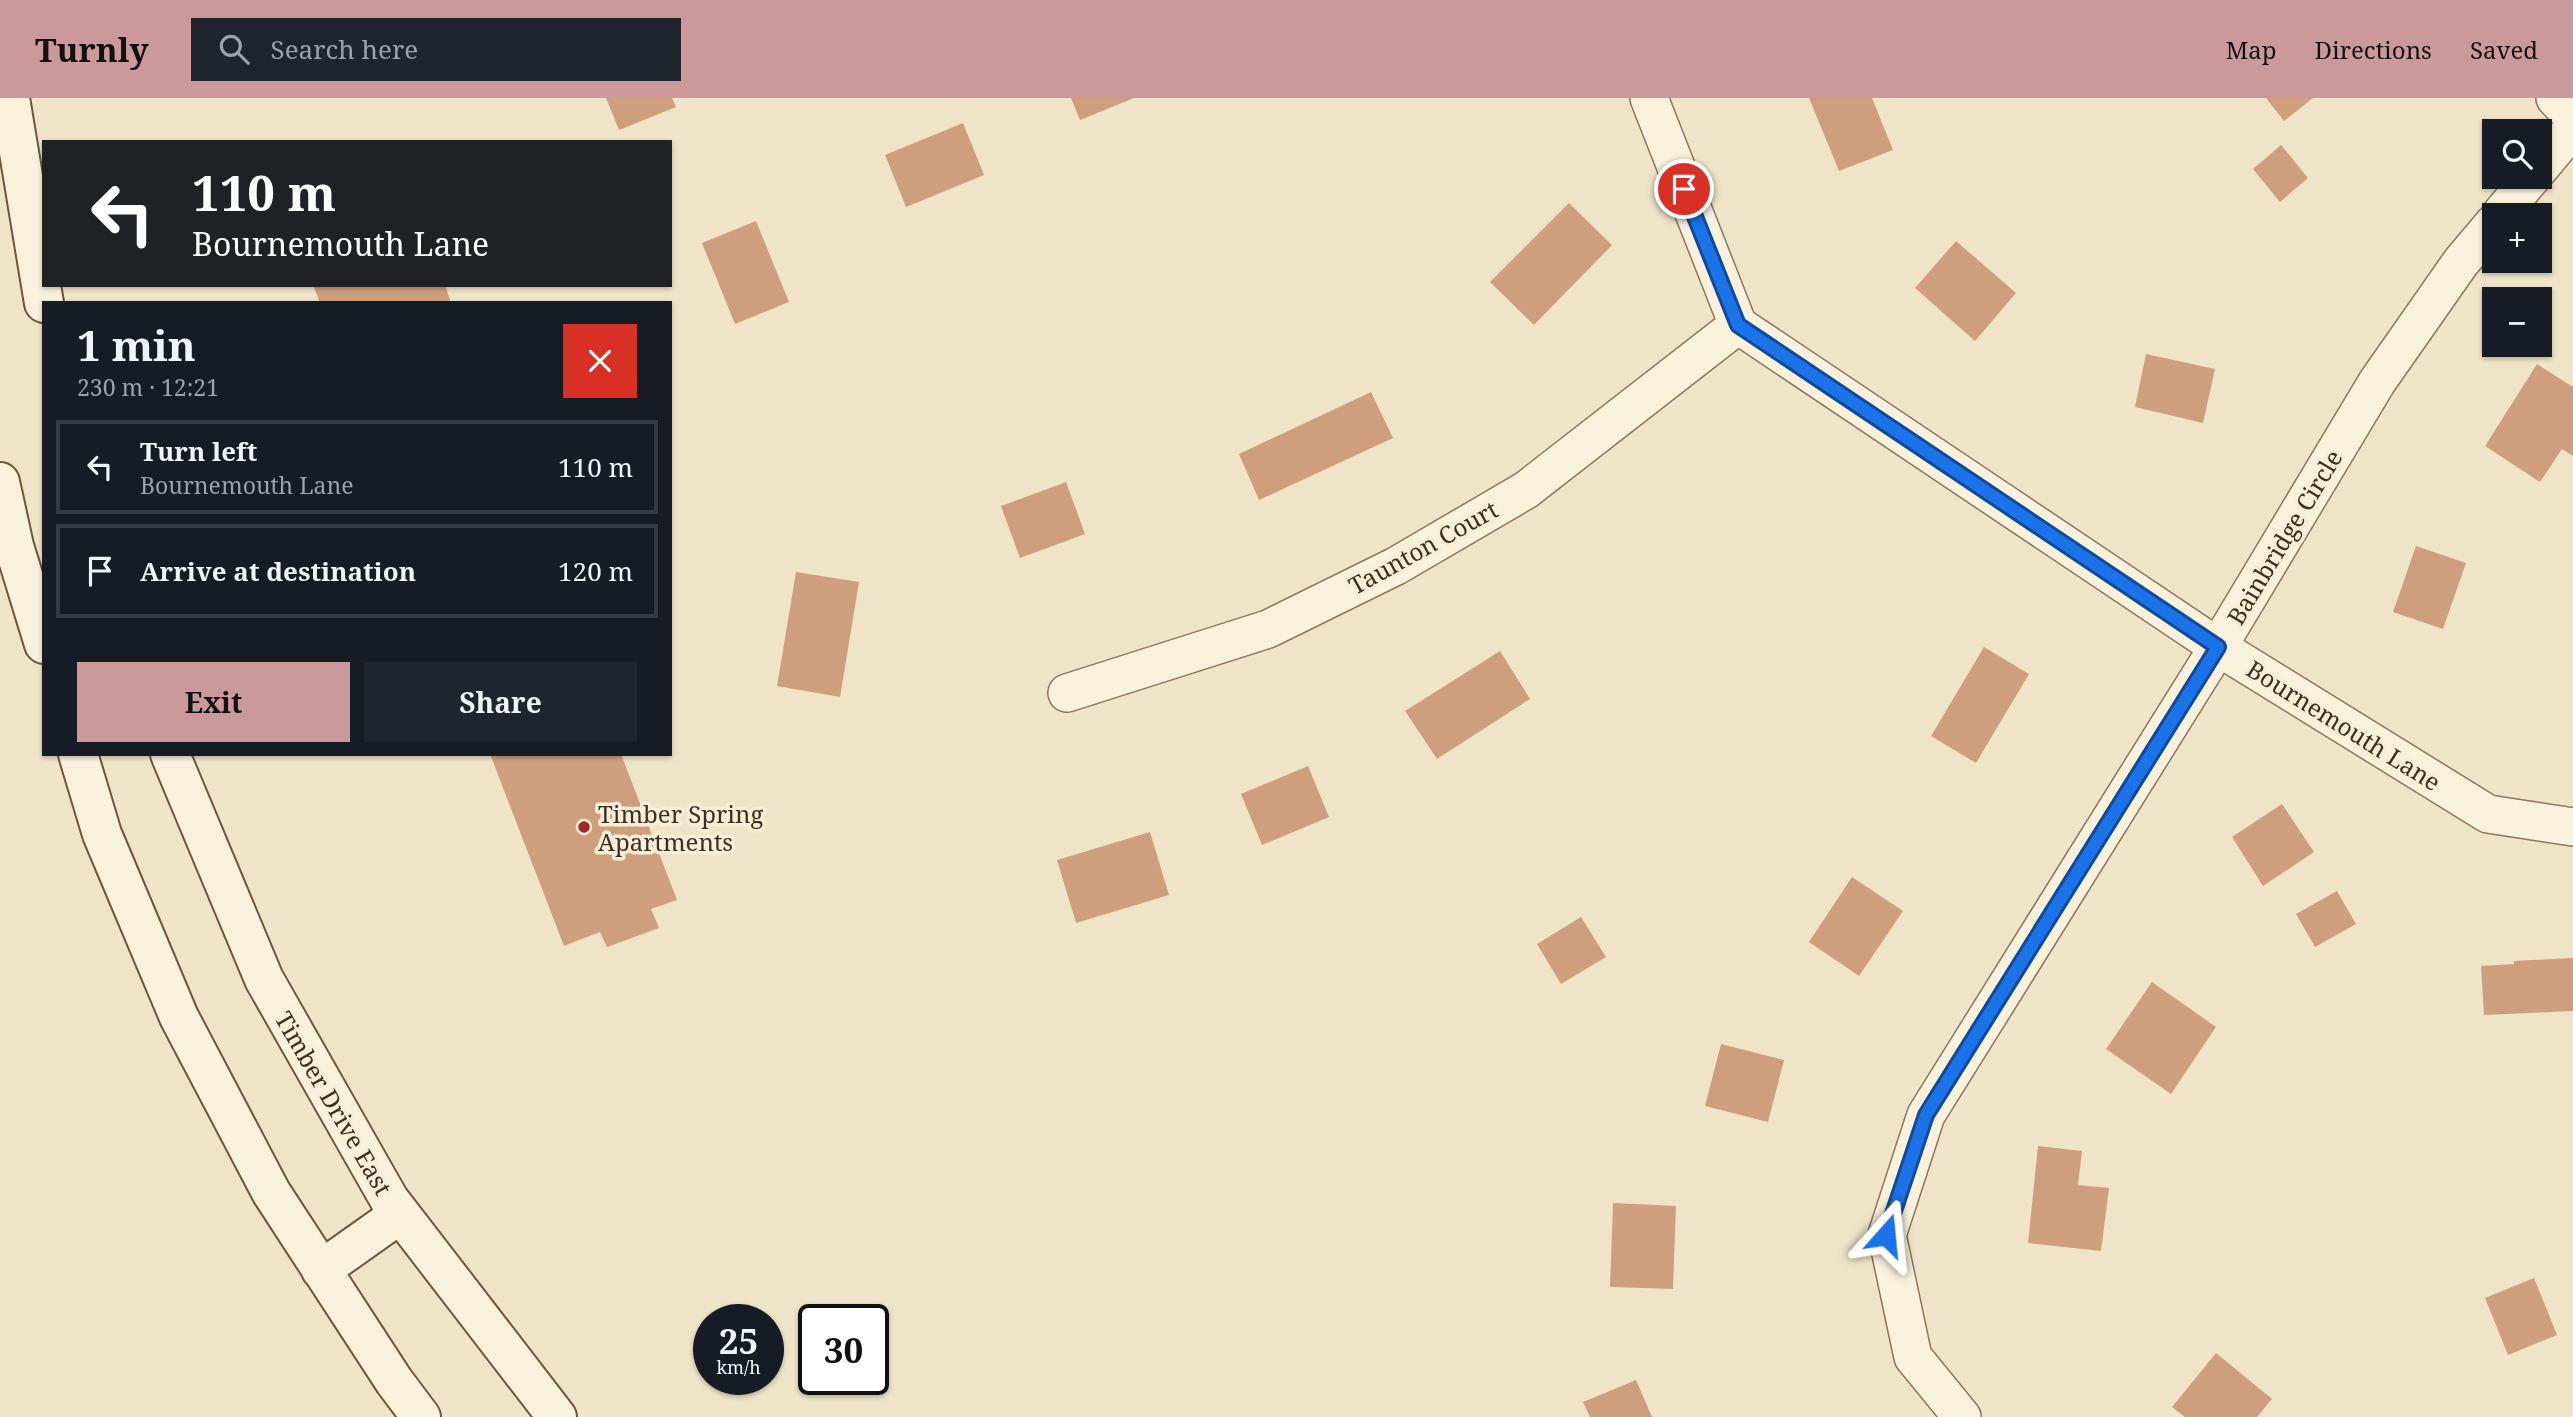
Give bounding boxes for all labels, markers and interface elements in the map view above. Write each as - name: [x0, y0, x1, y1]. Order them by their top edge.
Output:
- search box: [191, 18, 681, 81]
- text: Turnly: [35, 27, 149, 72]
- icon: search: [215, 30, 253, 68]
- text: Search here: [271, 31, 418, 67]
- text: Map: [2226, 33, 2277, 66]
- text: Directions: [2315, 33, 2432, 66]
- text: Saved: [2470, 33, 2538, 66]
- map controls: [2482, 119, 2552, 357]
- button: search: [2482, 119, 2552, 189]
- text: 110 m: [192, 159, 336, 225]
- pin: [1654, 159, 1714, 219]
- icon: left: [77, 168, 168, 259]
- icon: arrive: [1665, 170, 1703, 208]
- button: +: [2482, 203, 2552, 273]
- text: Bournemouth Lane: [192, 222, 489, 265]
- button: −: [2482, 287, 2552, 357]
- text: 1 min: [77, 316, 196, 373]
- button: close: [563, 324, 637, 398]
- text: 230 m · 12:21: [77, 371, 219, 403]
- text: Turn left: [140, 433, 257, 469]
- street label: Bainbridge Circle: [2219, 443, 2349, 631]
- icon: left: [81, 448, 119, 486]
- text: 110 m: [558, 449, 633, 485]
- text: Bournemouth Lane: [140, 469, 354, 501]
- street label: Taunton Court: [1342, 492, 1504, 602]
- icon: arrive: [81, 552, 119, 590]
- text: Arrive at destination: [140, 553, 416, 589]
- text: 120 m: [558, 553, 633, 589]
- street label: Bournemouth Lane: [2241, 652, 2447, 798]
- button: Exit: [77, 662, 350, 742]
- button: Share: [364, 662, 637, 742]
- place label: Timber Spring Apartments: [598, 797, 763, 858]
- marker: Timber Spring Apartments: [576, 819, 592, 835]
- street label: Timber Drive East: [268, 1005, 400, 1201]
- position arrow: [1849, 1198, 1923, 1272]
- speed limit sign: 30: [798, 1304, 889, 1395]
- text: 25: [719, 1317, 758, 1364]
- text: km/h: [716, 1355, 761, 1379]

